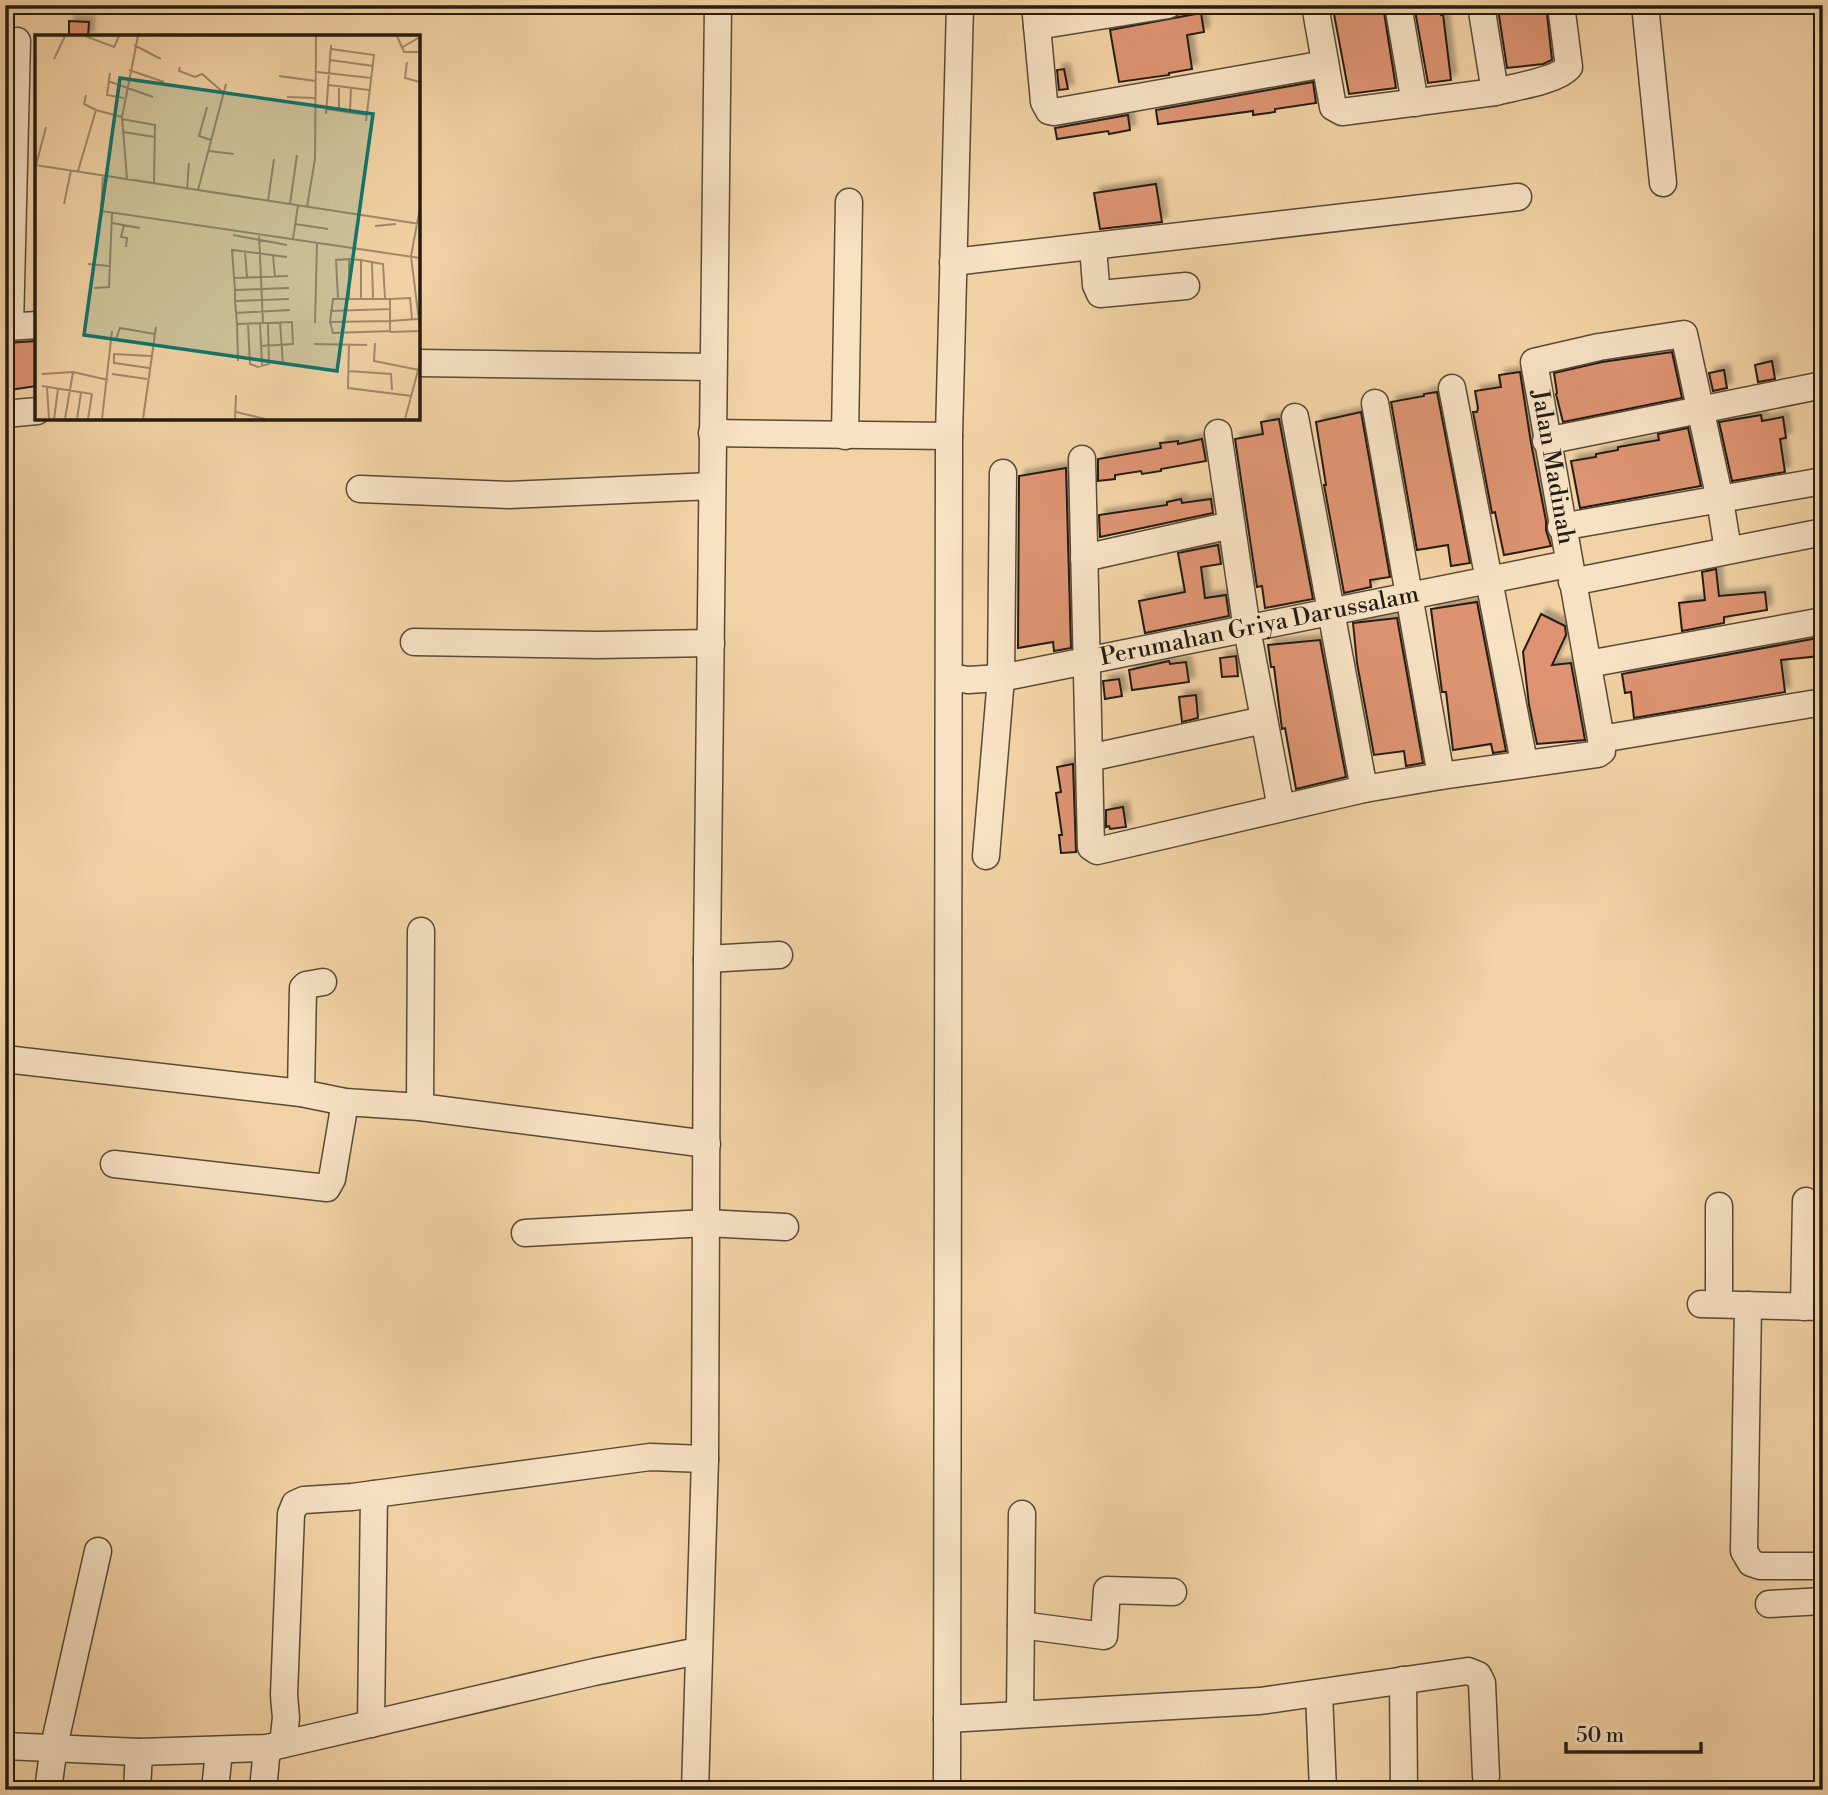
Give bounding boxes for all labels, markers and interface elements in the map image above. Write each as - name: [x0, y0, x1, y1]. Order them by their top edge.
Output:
- inset map: [35, 35, 420, 420]
- street label: Jalan Madinah: [1524, 386, 1581, 547]
- street label: Perumahan Griya Darussalam: [1097, 579, 1422, 673]
- scale bar: [1566, 1711, 1700, 1755]
- text: 50 m: [1576, 1723, 1624, 1749]

